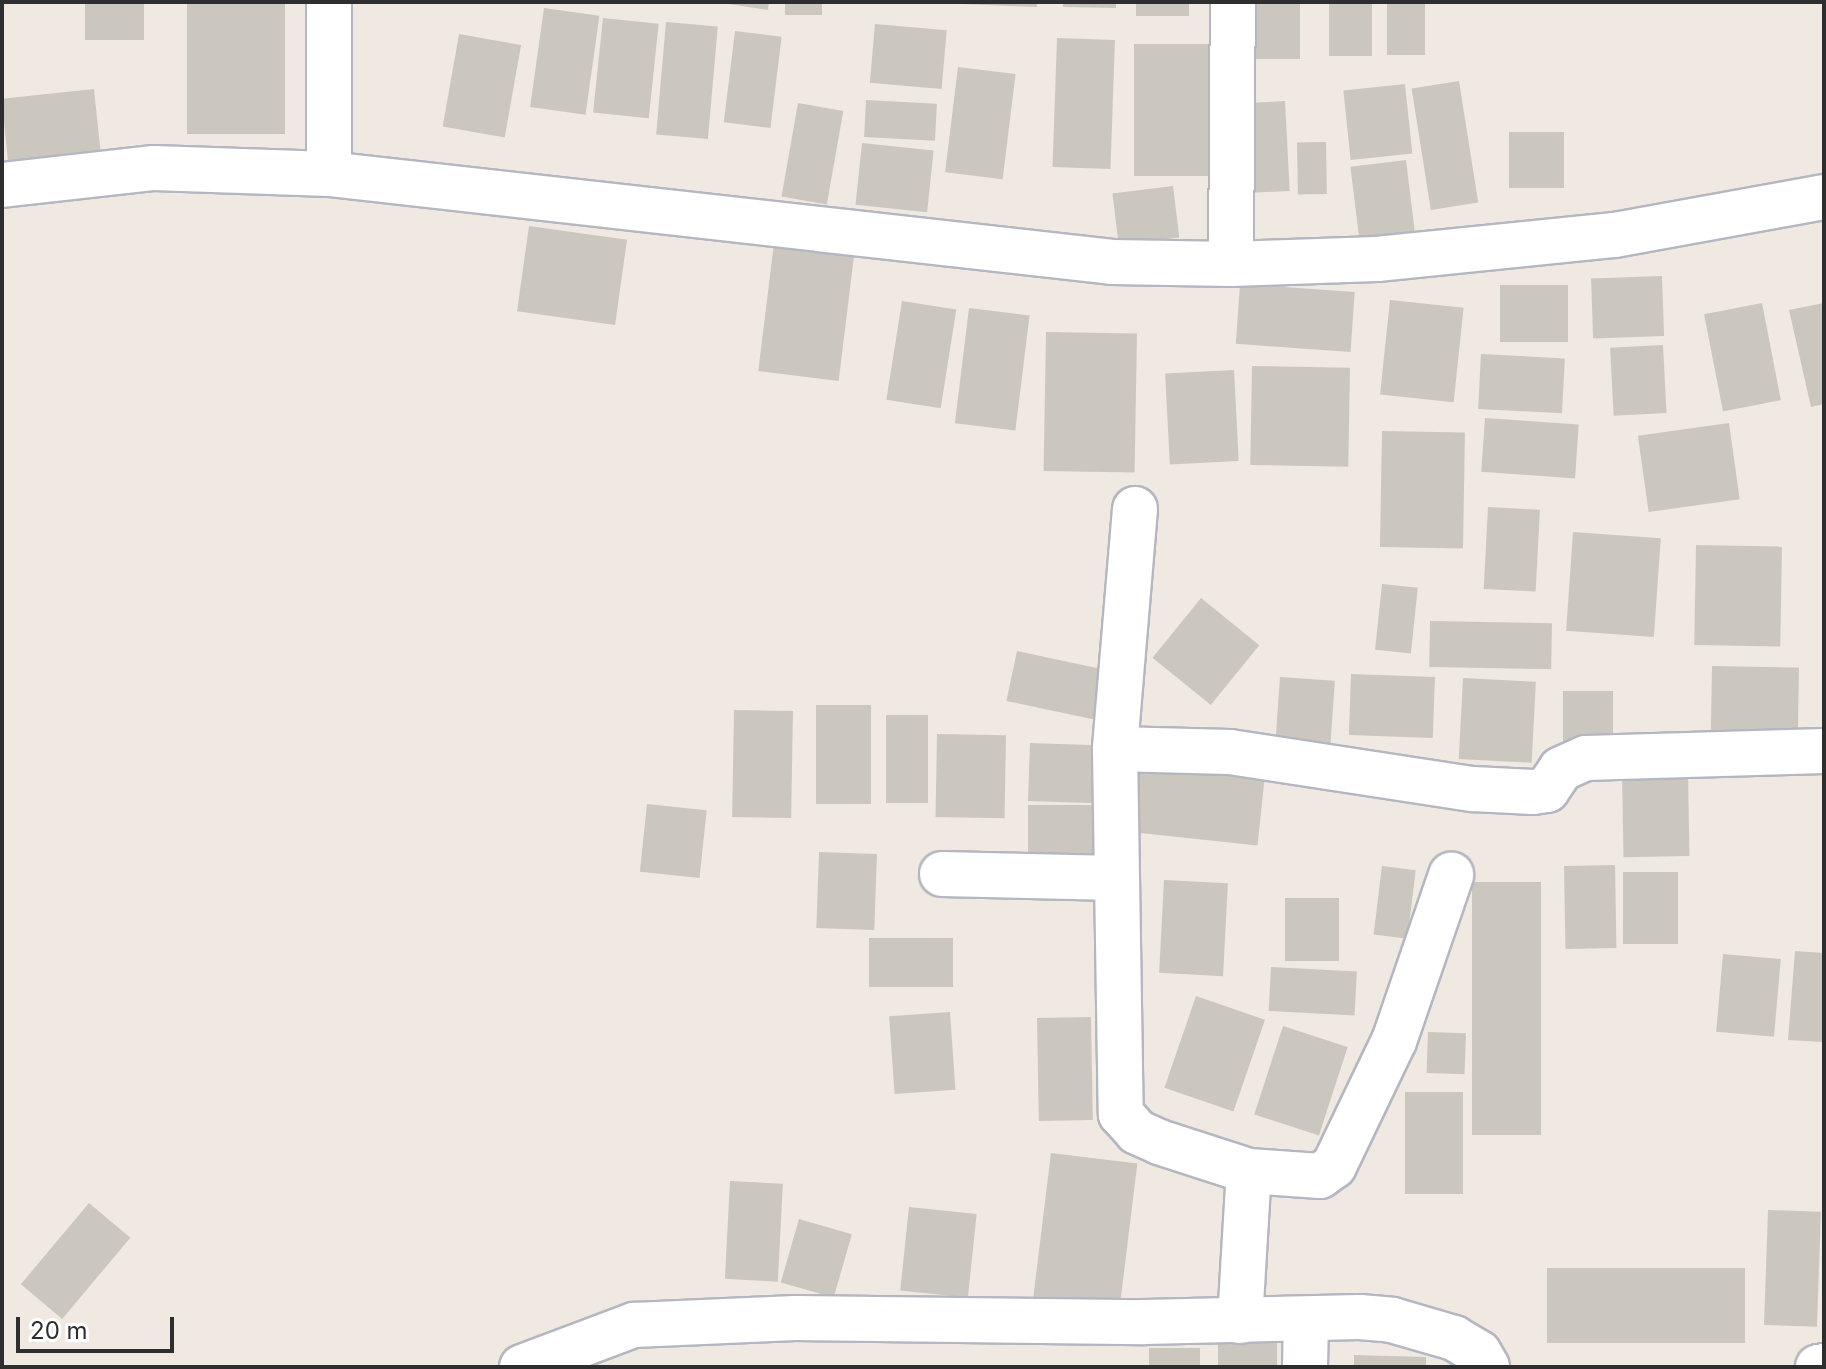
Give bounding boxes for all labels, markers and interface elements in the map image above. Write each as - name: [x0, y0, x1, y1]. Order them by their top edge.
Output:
- scale bar: [20, 1301, 178, 1351]
- text: 20 m: [30, 1316, 88, 1345]

